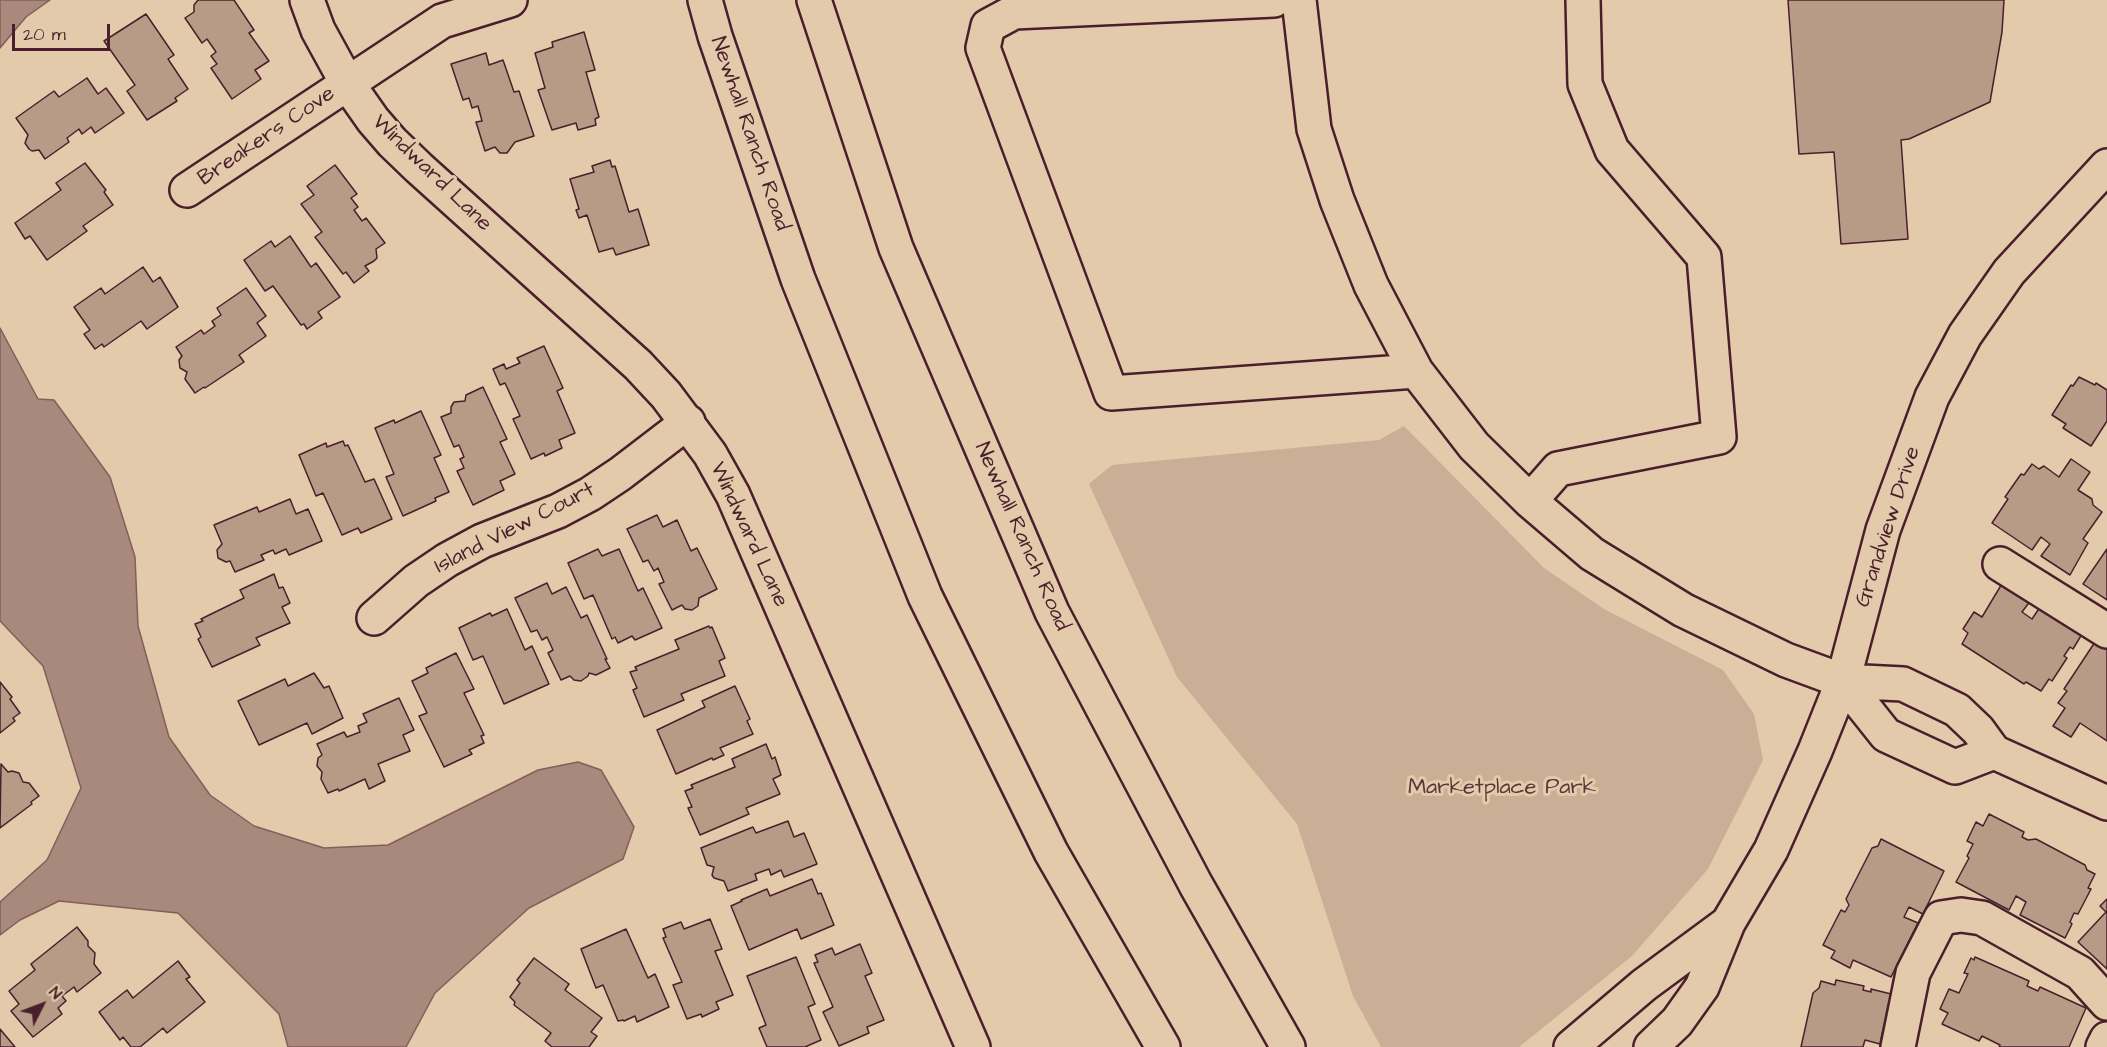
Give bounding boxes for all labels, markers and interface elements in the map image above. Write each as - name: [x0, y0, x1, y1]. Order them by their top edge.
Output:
- scale bar: [15, 12, 112, 50]
- text: 20 m: [23, 22, 66, 47]
- street label: Newhall Ranch Road: [703, 34, 795, 234]
- street label: Breakers Cove: [193, 81, 341, 193]
- street label: Windward Lane: [365, 110, 497, 238]
- street label: Newhall Ranch Road: [968, 439, 1074, 635]
- street label: Grandview Drive: [1851, 443, 1927, 611]
- street label: Windward Lane: [703, 458, 793, 612]
- street label: Island View Court: [431, 477, 599, 581]
- park label: Marketplace Park: [1408, 775, 1596, 801]
- north arrow: [12, 975, 72, 1035]
- text: N: [44, 982, 67, 1004]

